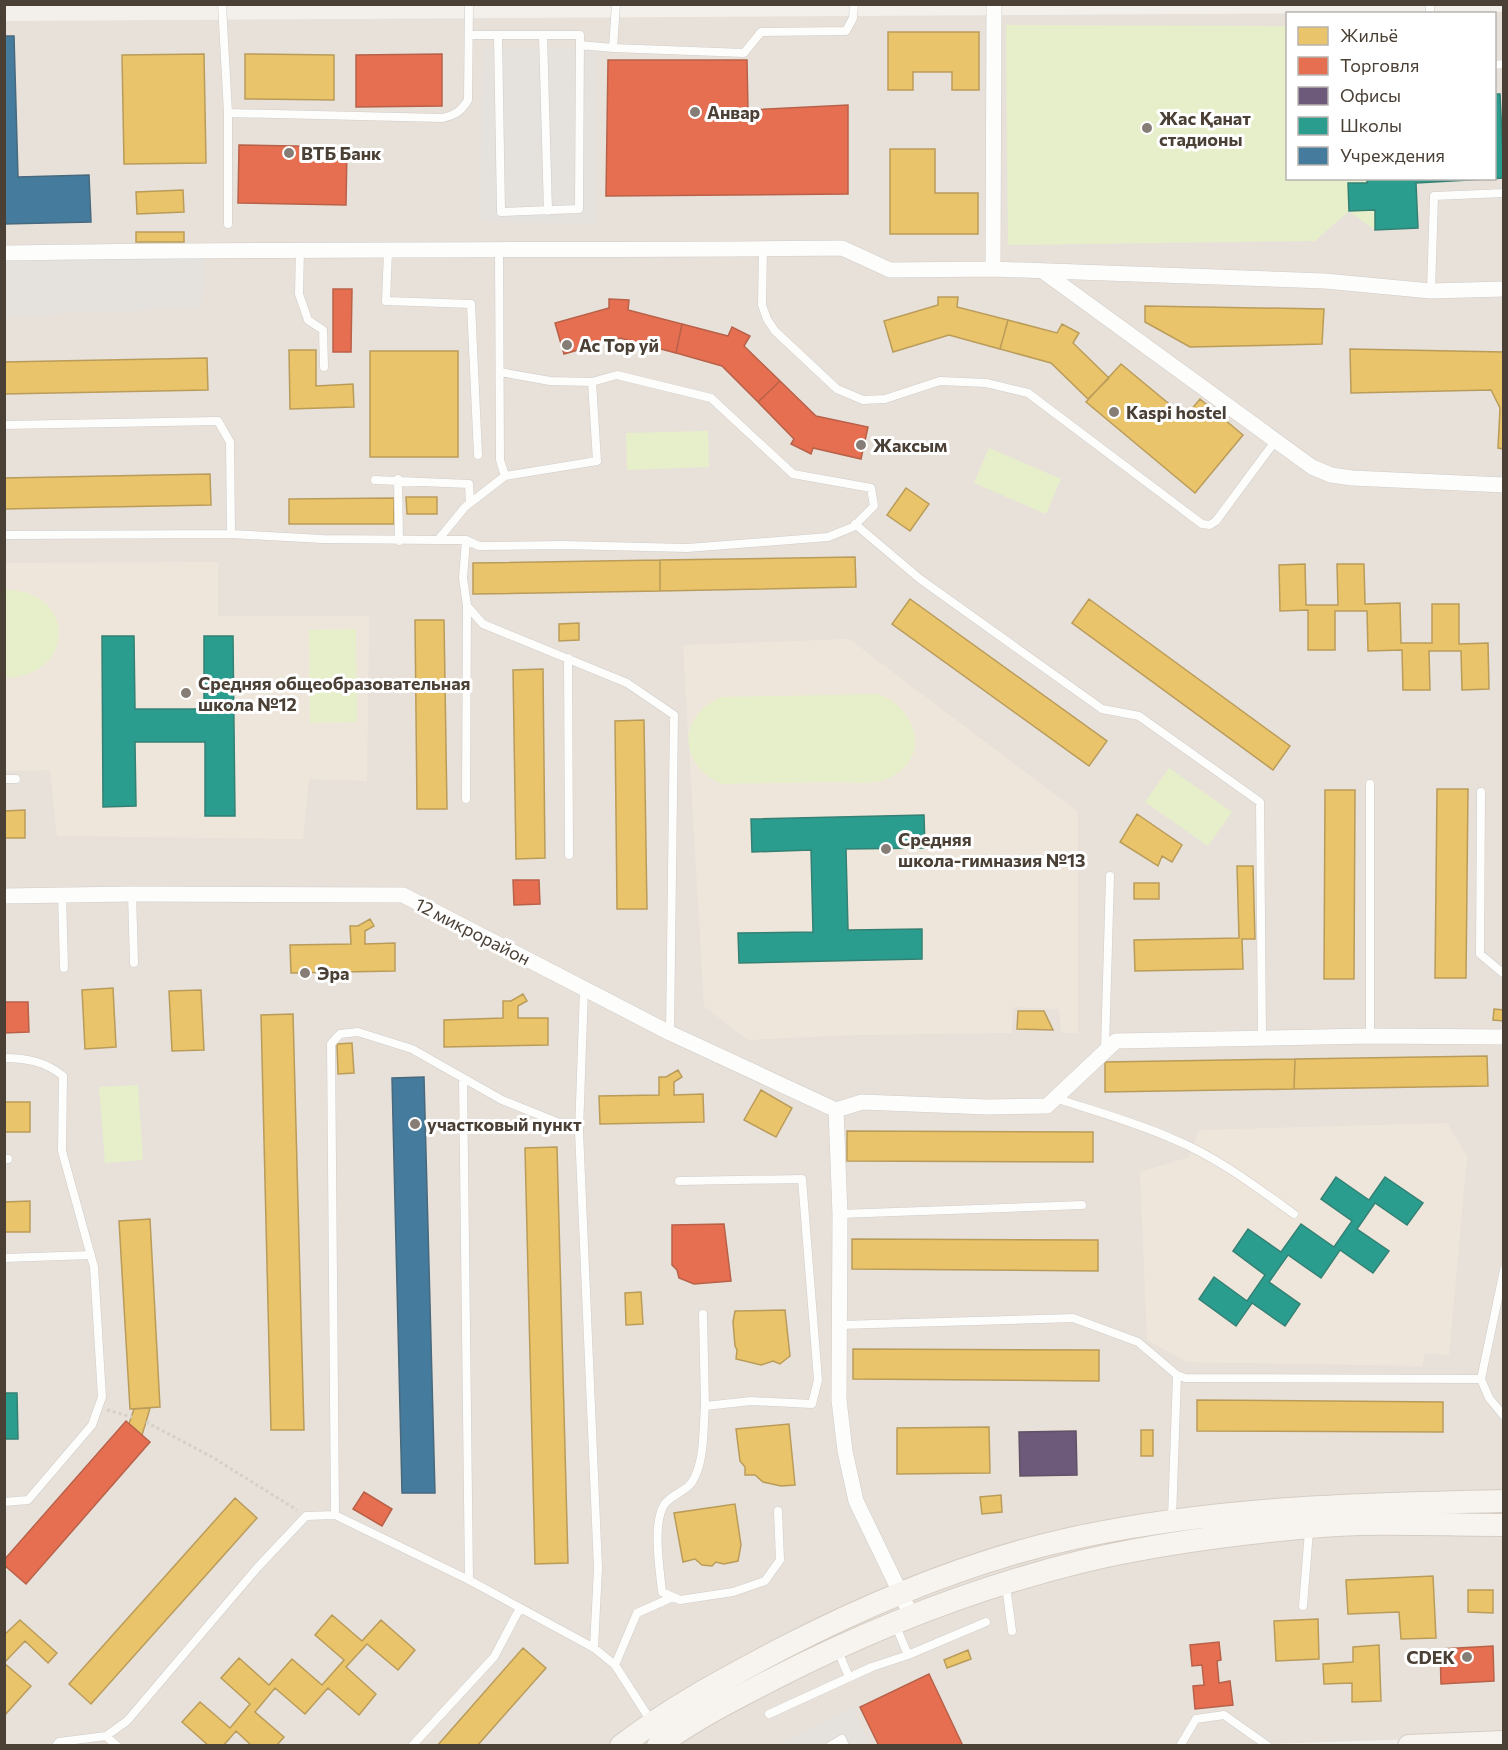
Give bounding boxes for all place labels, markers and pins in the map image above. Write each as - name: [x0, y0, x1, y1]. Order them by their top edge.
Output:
- place label: Анвар: [707, 101, 760, 123]
- marker: Анвар: [688, 105, 702, 119]
- place label: Жас Қанат стадионы: [1159, 107, 1251, 150]
- marker: Жас Қанат стадионы: [1140, 121, 1154, 135]
- place label: ВТБ Банк: [301, 142, 382, 164]
- marker: ВТБ Банк: [282, 146, 296, 160]
- place label: Ас Тор уй: [579, 334, 659, 356]
- marker: Ас Тор уй: [560, 338, 574, 352]
- place label: Kaspi hostel: [1126, 401, 1227, 423]
- marker: Kaspi hostel: [1107, 405, 1121, 419]
- place label: Жаксым: [873, 434, 947, 456]
- marker: Жаксым: [854, 438, 868, 452]
- place label: Средняя общеобразовательная школа №12: [198, 672, 471, 715]
- marker: Средняя общеобразовательная школа №12: [179, 686, 193, 700]
- place label: Средняя школа-гимназия №13: [898, 828, 1086, 871]
- marker: Средняя школа-гимназия №13: [879, 842, 893, 856]
- place label: Эра: [317, 962, 349, 984]
- marker: Эра: [298, 966, 312, 980]
- place label: участковый пункт: [427, 1113, 582, 1135]
- marker: участковый пункт: [408, 1117, 422, 1131]
- place label: CDEK: [1406, 1646, 1455, 1668]
- marker: CDEK: [1460, 1650, 1474, 1664]

